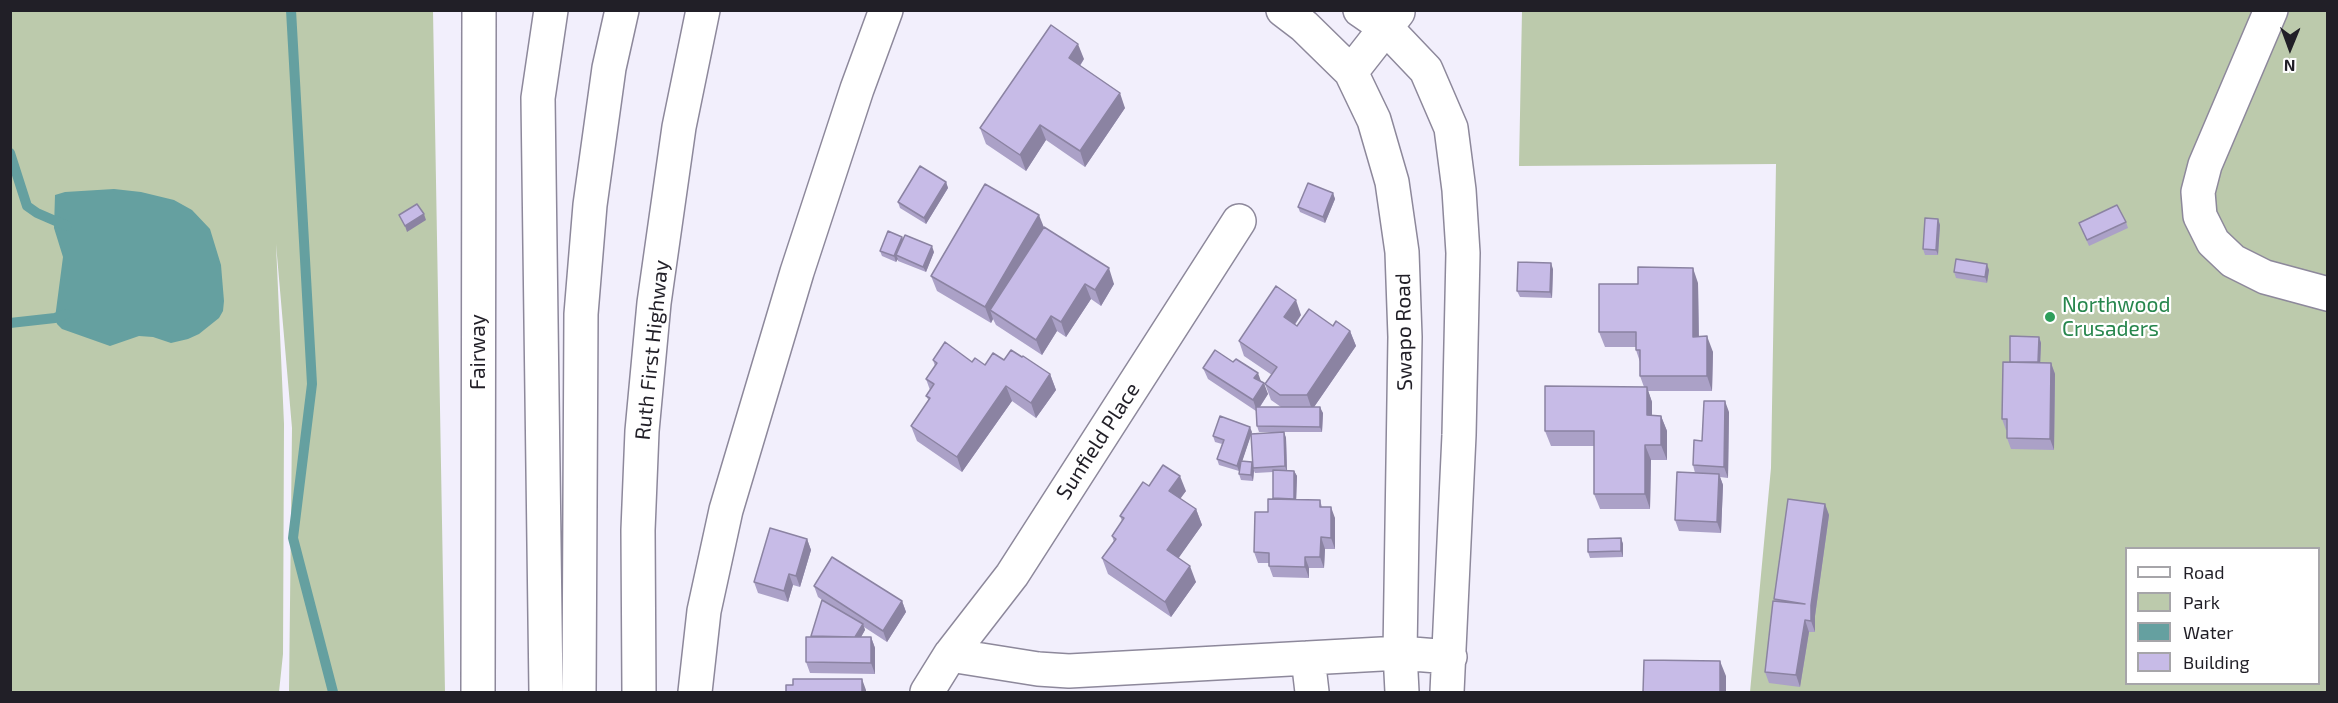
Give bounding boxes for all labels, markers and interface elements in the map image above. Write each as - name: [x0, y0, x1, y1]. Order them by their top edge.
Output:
- north arrow: [2260, 18, 2320, 78]
- text: N: [2284, 57, 2296, 76]
- street label: Ruth First Highway: [630, 259, 674, 441]
- street label: Swapo Road: [1390, 273, 1418, 391]
- place label: Northwood Crusaders: [2062, 292, 2170, 342]
- marker: Northwood Crusaders: [2043, 310, 2057, 324]
- street label: Fairway: [465, 314, 491, 390]
- street label: Sunfield Place: [1051, 378, 1145, 504]
- legend: [2125, 547, 2320, 685]
- text: Road: [2183, 561, 2224, 583]
- text: Park: [2183, 591, 2220, 613]
- text: Water: [2183, 621, 2233, 643]
- text: Building: [2183, 651, 2250, 673]

